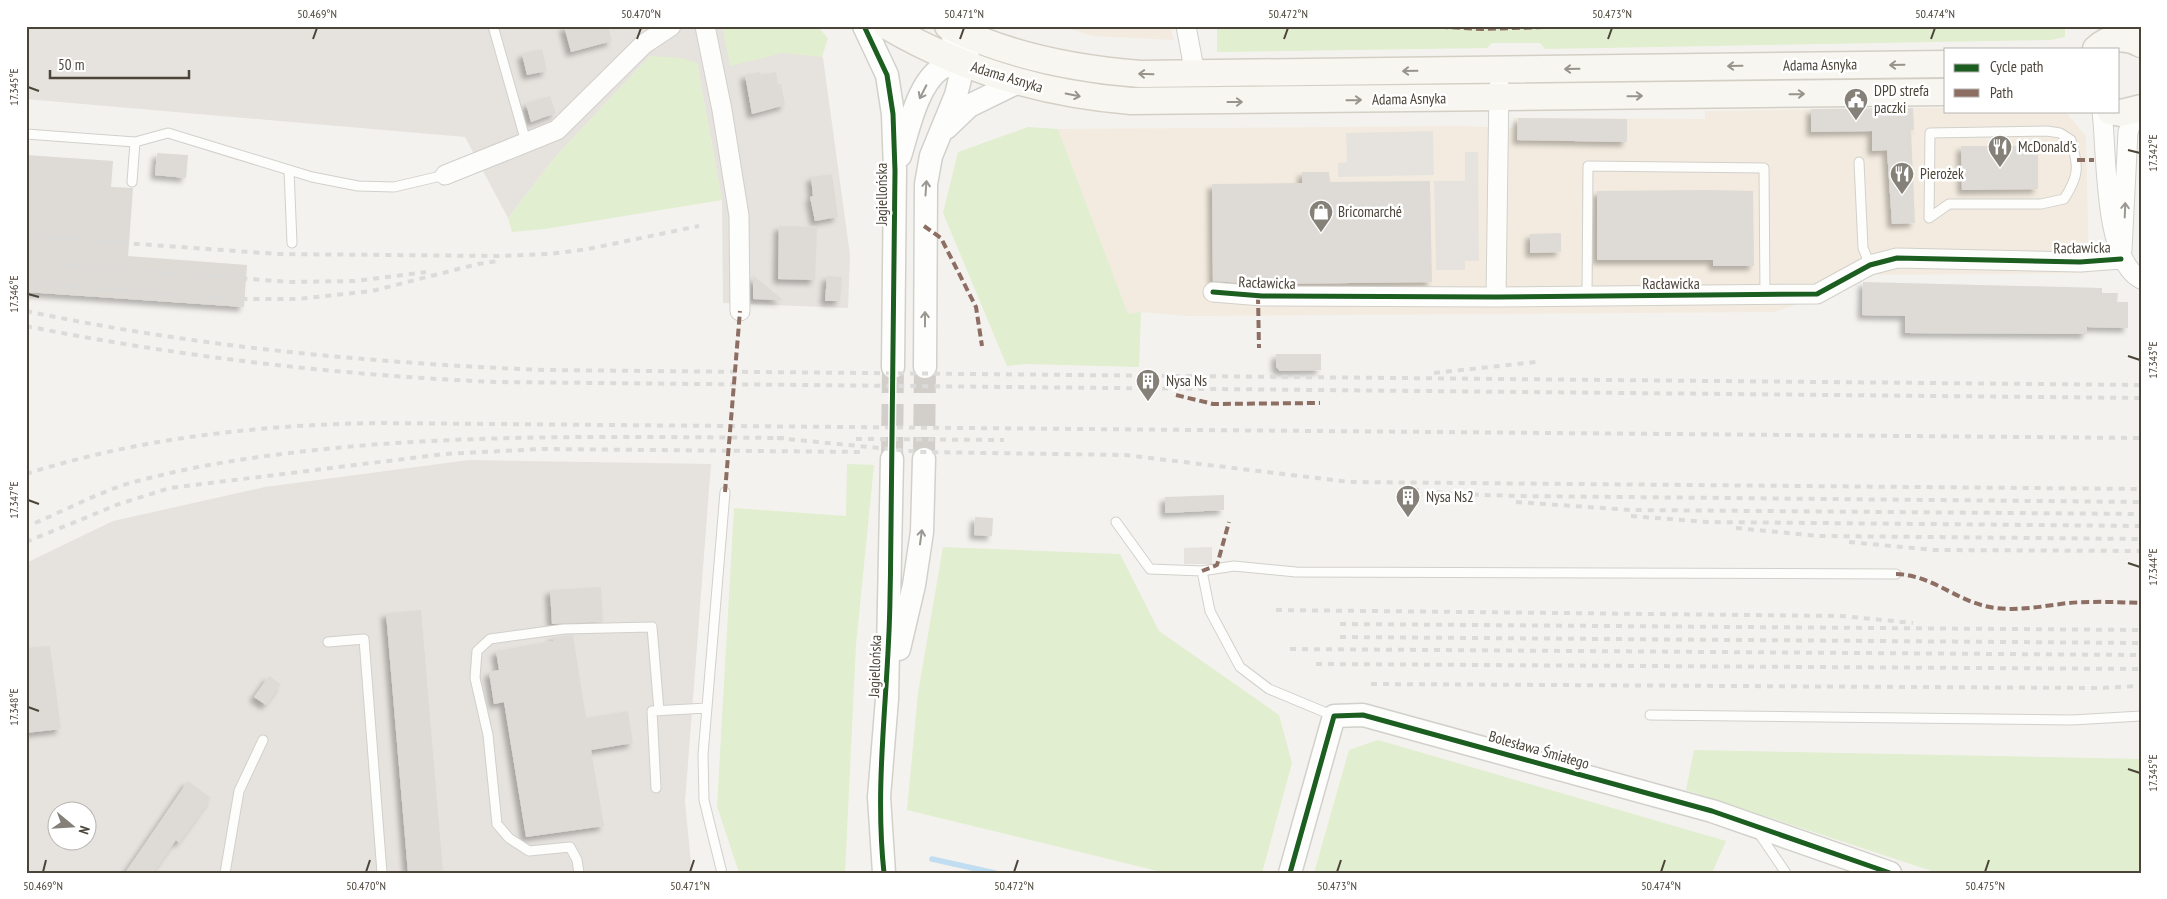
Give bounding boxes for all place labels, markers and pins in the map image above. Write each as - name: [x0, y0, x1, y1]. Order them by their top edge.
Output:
- place label: DPD strefa paczki: [1874, 81, 1929, 117]
- public building icon: DPD strefa paczki: [1843, 87, 1869, 121]
- restaurant icon: McDonald's: [1987, 134, 2013, 168]
- place label: McDonald's: [2018, 137, 2077, 156]
- restaurant icon: Pierożek: [1889, 161, 1915, 195]
- place label: Pierożek: [1920, 164, 1964, 183]
- shop icon: Bricomarché: [1308, 199, 1334, 233]
- place label: Bricomarché: [1338, 202, 1402, 221]
- building icon: Nysa Ns: [1135, 368, 1161, 402]
- place label: Nysa Ns: [1166, 371, 1207, 390]
- building icon: Nysa Ns2: [1395, 484, 1421, 518]
- place label: Nysa Ns2: [1426, 487, 1474, 506]

